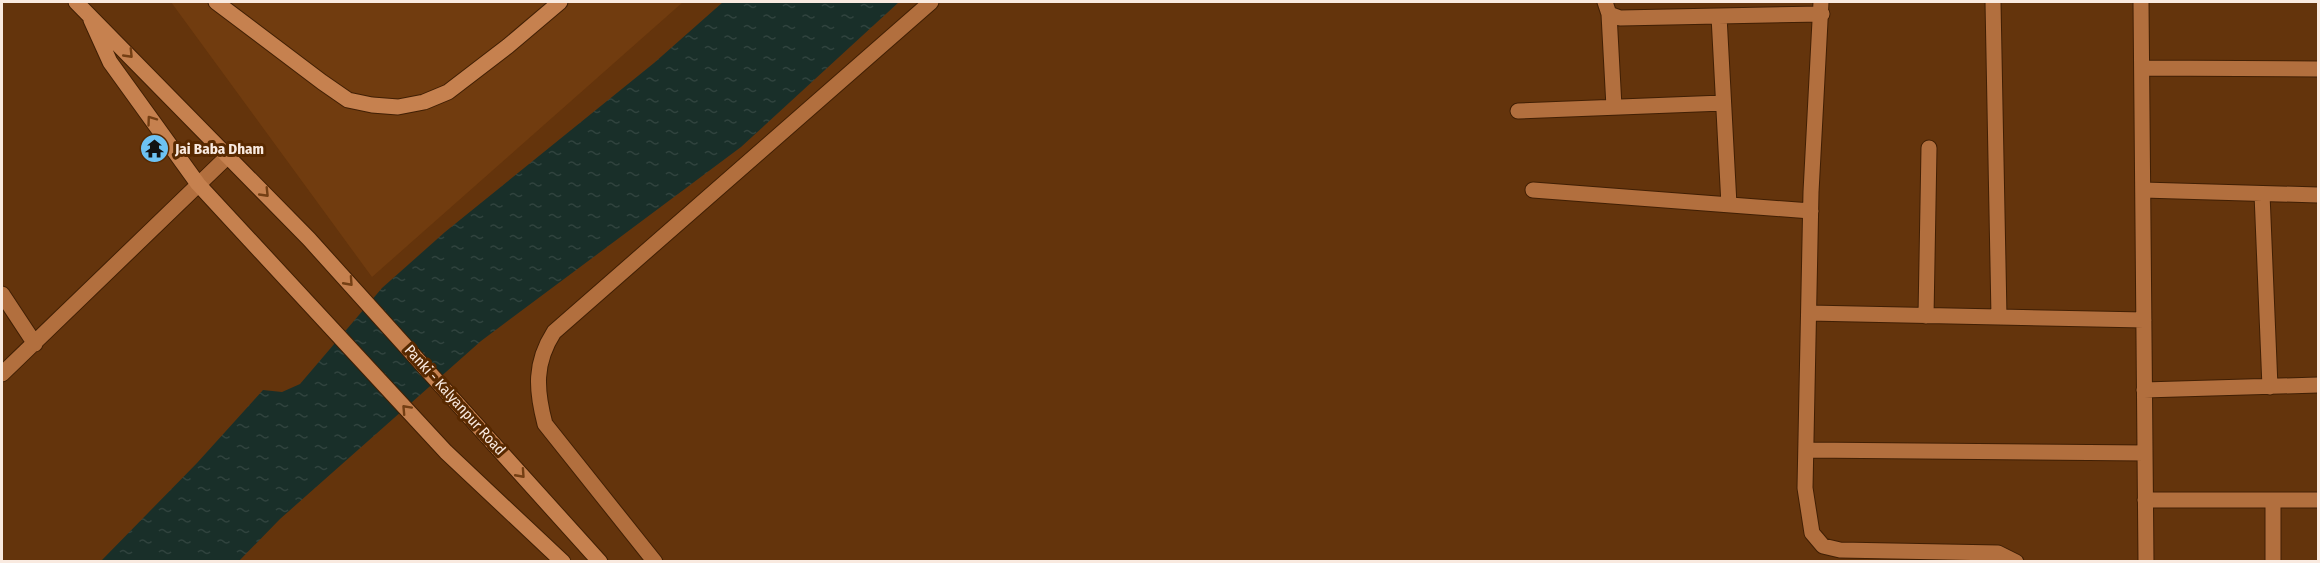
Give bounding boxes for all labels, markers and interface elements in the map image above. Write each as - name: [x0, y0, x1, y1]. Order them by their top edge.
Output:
- one-way arrow: [121, 46, 132, 57]
- one-way arrow: [147, 115, 158, 126]
- temple icon: Jai Baba Dham: [138, 133, 170, 165]
- place label: Jai Baba Dham: [174, 140, 264, 158]
- one-way arrow: [258, 187, 269, 197]
- one-way arrow: [342, 276, 353, 286]
- street label: Panki - Kalyanpur Road: [401, 341, 509, 459]
- one-way arrow: [402, 406, 413, 416]
- one-way arrow: [514, 467, 525, 478]

